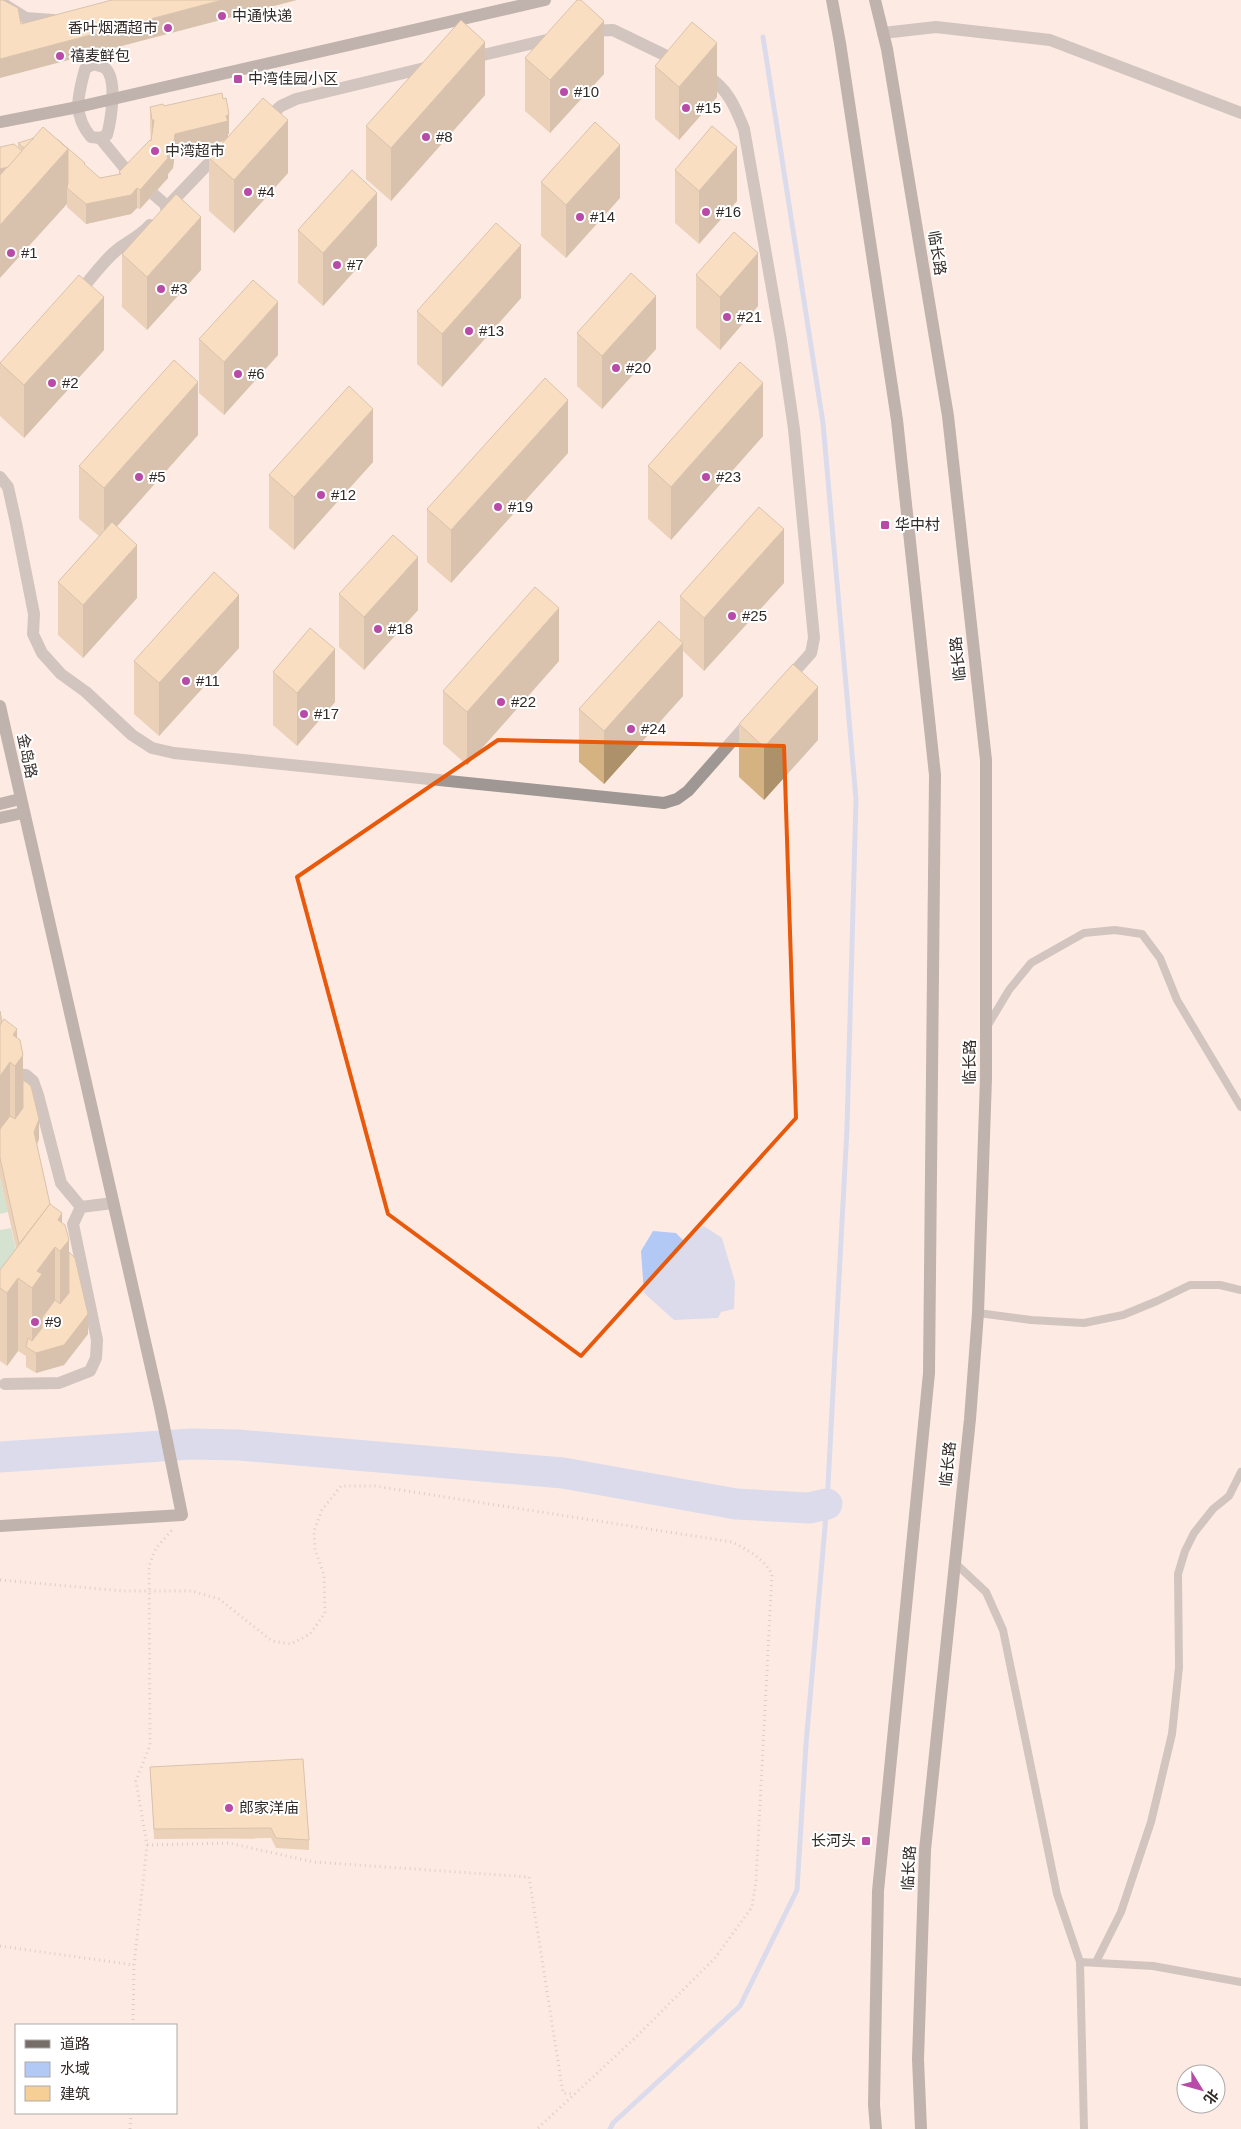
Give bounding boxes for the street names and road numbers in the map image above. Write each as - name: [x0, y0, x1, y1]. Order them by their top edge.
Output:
- street label: 临长路: [926, 229, 949, 276]
- street label: 临长路: [947, 636, 968, 682]
- street label: 金岛路: [14, 732, 40, 780]
- street label: 临长路: [961, 1039, 978, 1085]
- street label: 临长路: [937, 1441, 958, 1487]
- street label: 临长路: [899, 1845, 918, 1891]

